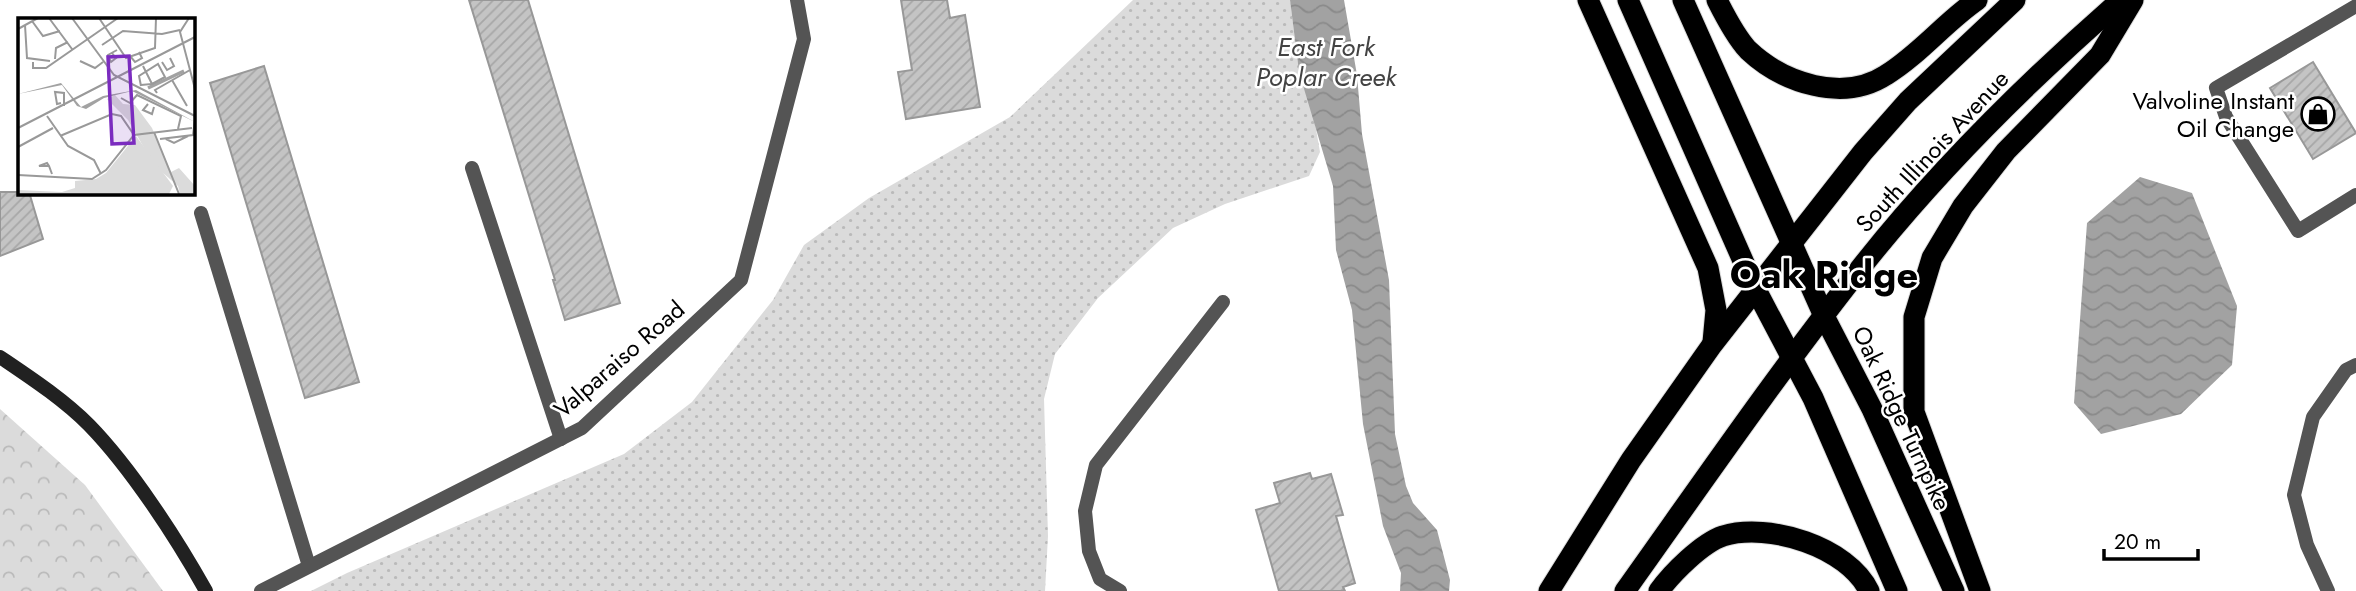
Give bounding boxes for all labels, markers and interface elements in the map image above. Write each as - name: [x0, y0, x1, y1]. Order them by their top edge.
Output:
- inset map: [18, 18, 194, 194]
- water label: East Fork Poplar Creek: [1256, 28, 1398, 96]
- street label: South Illinois Avenue: [1847, 62, 2017, 240]
- place label: Valvoline Instant Oil Change: [2132, 83, 2294, 146]
- shop icon: Valvoline Instant Oil Change: [2299, 95, 2337, 133]
- district label: Oak Ridge: [1730, 247, 1918, 302]
- street label: Valparaiso Road: [546, 292, 692, 426]
- street label: Oak Ridge Turnpike: [1844, 320, 1960, 516]
- scale bar: [2104, 518, 2198, 562]
- text: 20 m: [2114, 527, 2161, 557]

